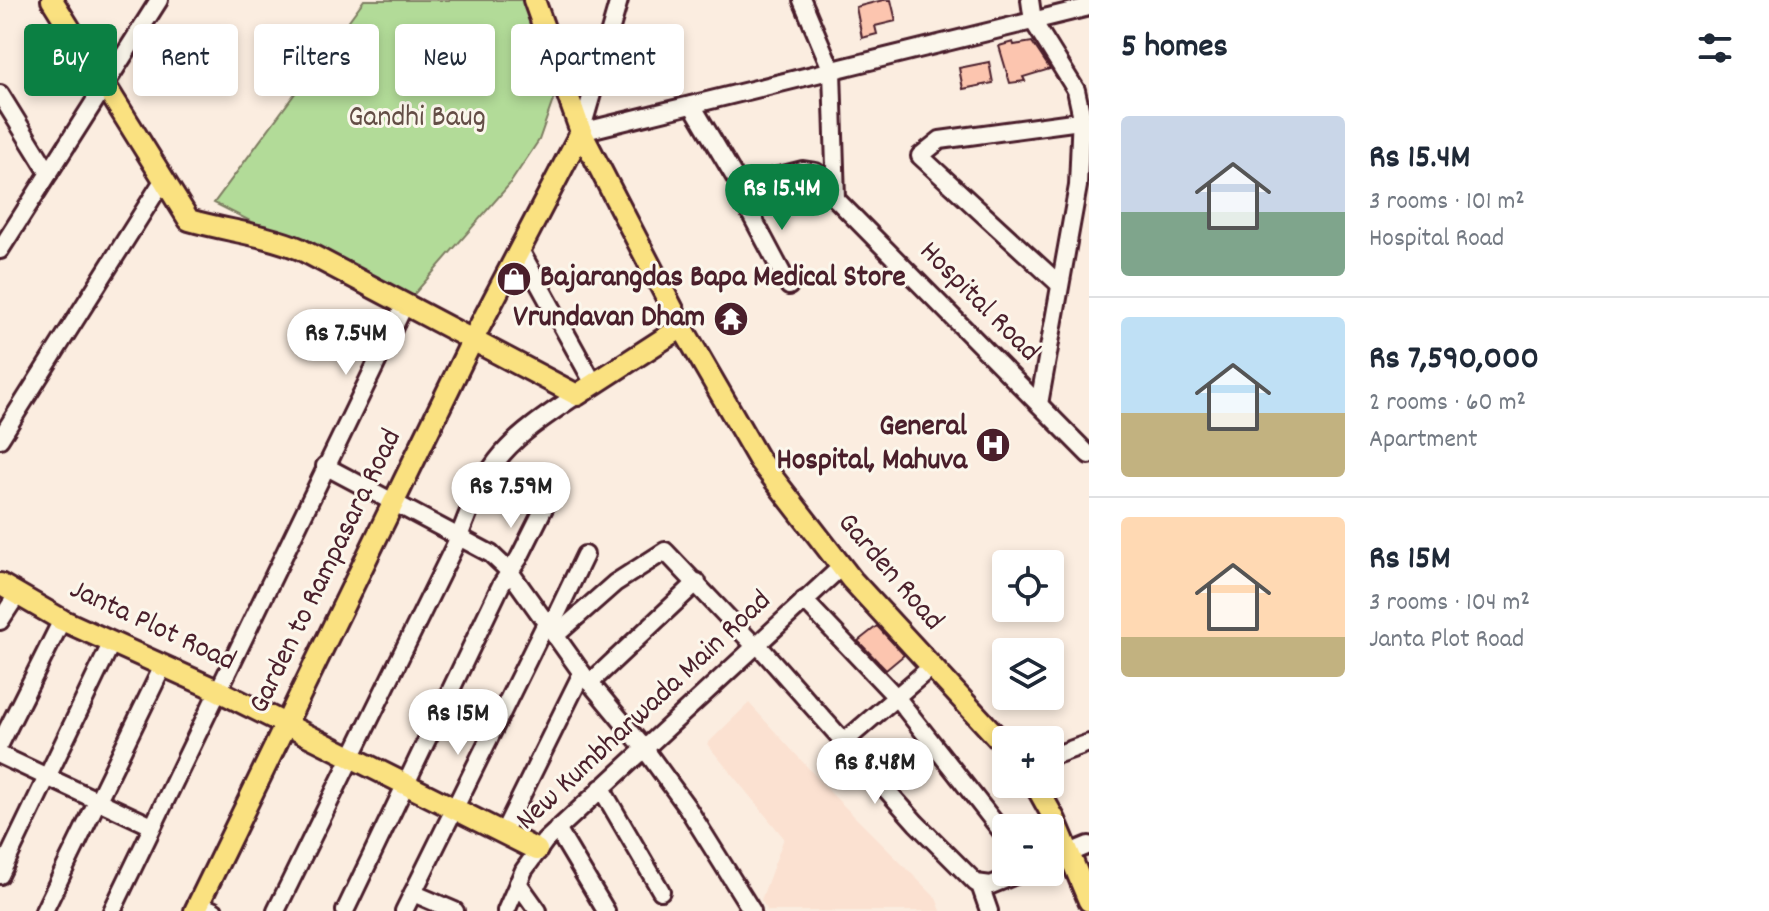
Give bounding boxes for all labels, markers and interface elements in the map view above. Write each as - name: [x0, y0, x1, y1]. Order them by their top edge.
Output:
- chip: Buy: [24, 24, 117, 96]
- chip: Rent: [133, 24, 238, 96]
- chip: Filters: [254, 24, 379, 96]
- chip: New: [395, 24, 495, 96]
- chip: Apartment: [511, 24, 684, 96]
- text: 5 homes: [1121, 24, 1228, 73]
- icon: filters: [1693, 26, 1737, 70]
- park label: Gandhi Baug: [348, 98, 486, 141]
- text: Rs 15.4M: [1369, 135, 1471, 184]
- icon: home: [1185, 148, 1281, 244]
- pin: Rs 15.4M: [699, 164, 865, 232]
- text: Rs 15.4M: [743, 171, 821, 208]
- text: 3 rooms · 101 m²: [1369, 184, 1525, 221]
- text: Hospital Road: [1369, 221, 1504, 258]
- street label: Hospital Road: [908, 233, 1048, 373]
- place label: Bajarangdas Bapa Medical Store: [540, 258, 906, 301]
- shop icon: Bajarangdas Bapa Medical Store: [495, 260, 533, 298]
- place label: Vrundavan Dham: [513, 298, 705, 341]
- temple icon: Vrundavan Dham: [712, 300, 750, 338]
- pin: Rs 7.54M: [263, 309, 429, 377]
- text: Rs 7.54M: [305, 316, 387, 353]
- text: Rs 7,590,000: [1369, 336, 1539, 385]
- icon: home: [1185, 349, 1281, 445]
- text: 2 rooms · 60 m²: [1369, 385, 1526, 422]
- place label: General Hospital, Mahuva: [777, 407, 968, 484]
- street label: Garden to Rampasara Road: [239, 422, 415, 722]
- text: Apartment: [1369, 422, 1478, 459]
- hospital icon: General Hospital, Mahuva: [974, 426, 1012, 464]
- pin: Rs 7.59M: [428, 462, 594, 530]
- text: Rs 7.59M: [469, 469, 553, 506]
- street label: Garden Road: [825, 504, 953, 642]
- text: Rs 15M: [1369, 536, 1451, 585]
- icon: home: [1185, 549, 1281, 645]
- map controls: [992, 550, 1064, 886]
- button: locate: [992, 550, 1064, 622]
- street label: Janta Plot Road: [62, 570, 242, 684]
- street label: New Kumbharwada Main Road: [507, 582, 783, 842]
- text: 3 rooms · 104 m²: [1369, 585, 1530, 622]
- text: Janta Plot Road: [1369, 622, 1524, 659]
- button: layers: [992, 638, 1064, 710]
- pin: Rs 15M: [393, 689, 523, 757]
- text: Rs 15M: [427, 696, 489, 733]
- button: +: [992, 726, 1064, 798]
- pin: Rs 8.48M: [792, 738, 958, 806]
- text: Rs 8.48M: [835, 745, 915, 782]
- button: −: [992, 814, 1064, 886]

